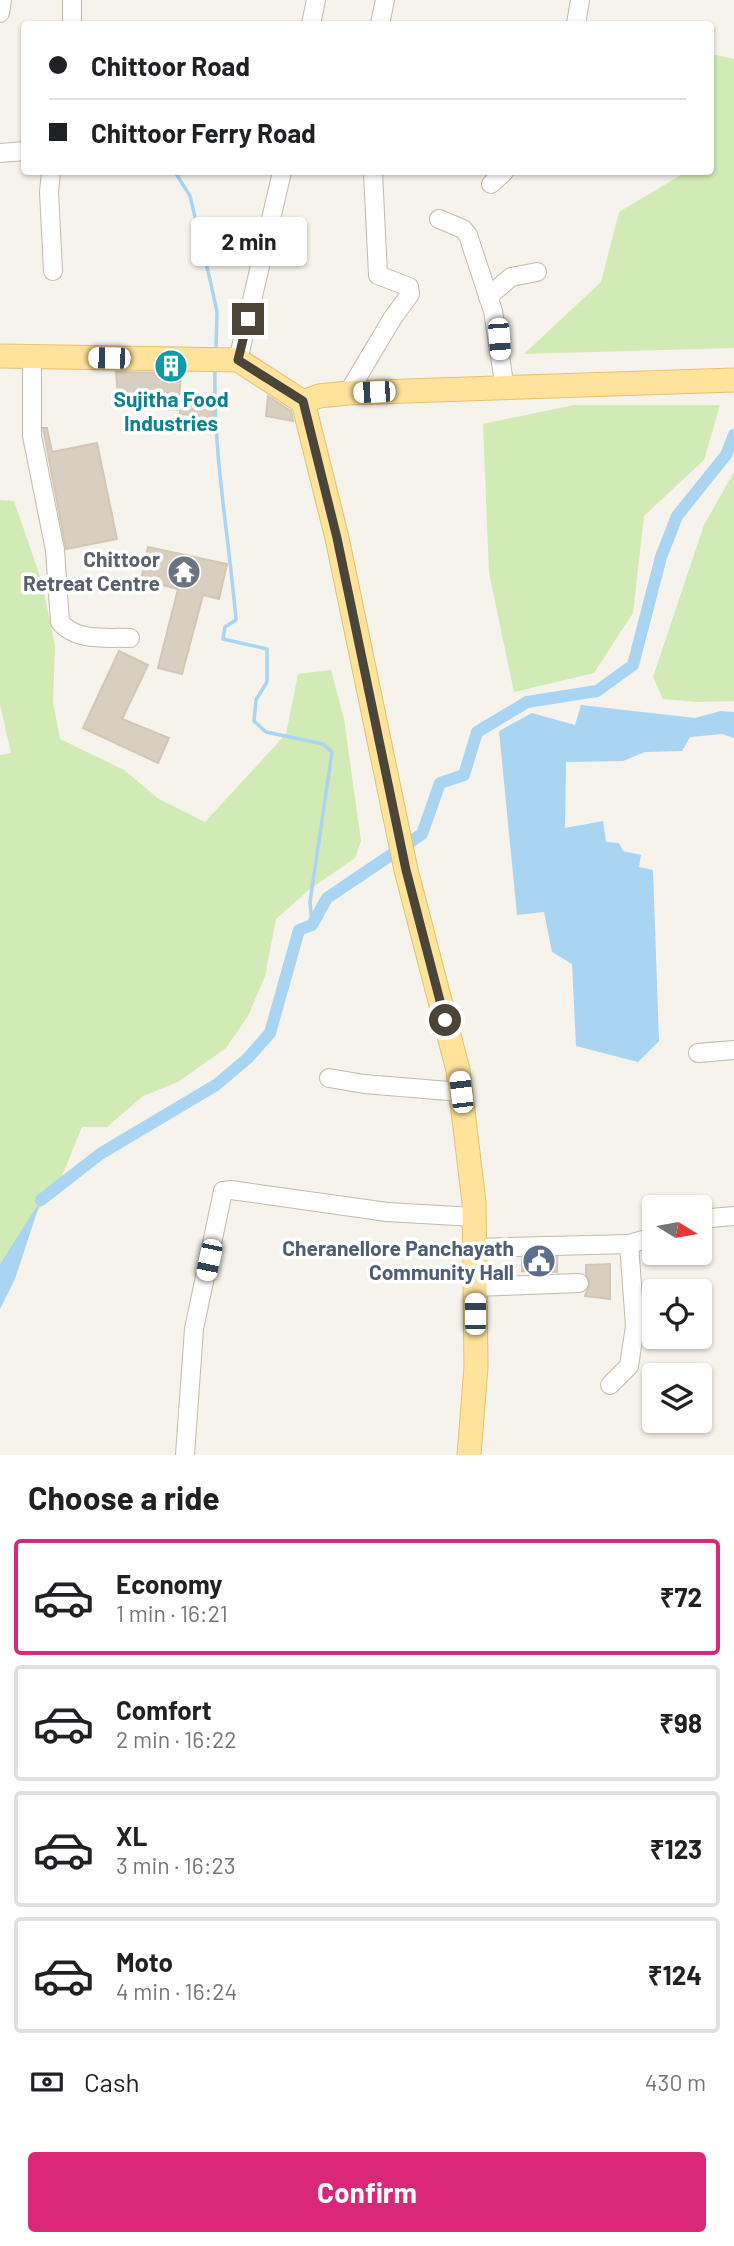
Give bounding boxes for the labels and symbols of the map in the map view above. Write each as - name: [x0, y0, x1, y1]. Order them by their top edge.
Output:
- callout: 2 min: [190, 218, 306, 266]
- route end: [232, 303, 264, 335]
- car: [488, 317, 511, 361]
- car: [88, 347, 131, 369]
- building icon: Sujitha Food Industries: [152, 347, 190, 385]
- car: [353, 381, 396, 403]
- place label: Sujitha Food Industries: [113, 386, 229, 435]
- place label: Chittoor Retreat Centre: [23, 546, 160, 595]
- temple icon: Chittoor Retreat Centre: [165, 553, 203, 591]
- route start: [429, 1004, 461, 1036]
- car: [449, 1070, 474, 1114]
- north arrow: [642, 1195, 712, 1265]
- place label: Cheranellore Panchayath Community Hall: [282, 1235, 514, 1284]
- car: [195, 1237, 224, 1283]
- public building icon: Cheranellore Panchayath Community Hall: [520, 1242, 558, 1280]
- car: [465, 1293, 486, 1335]

